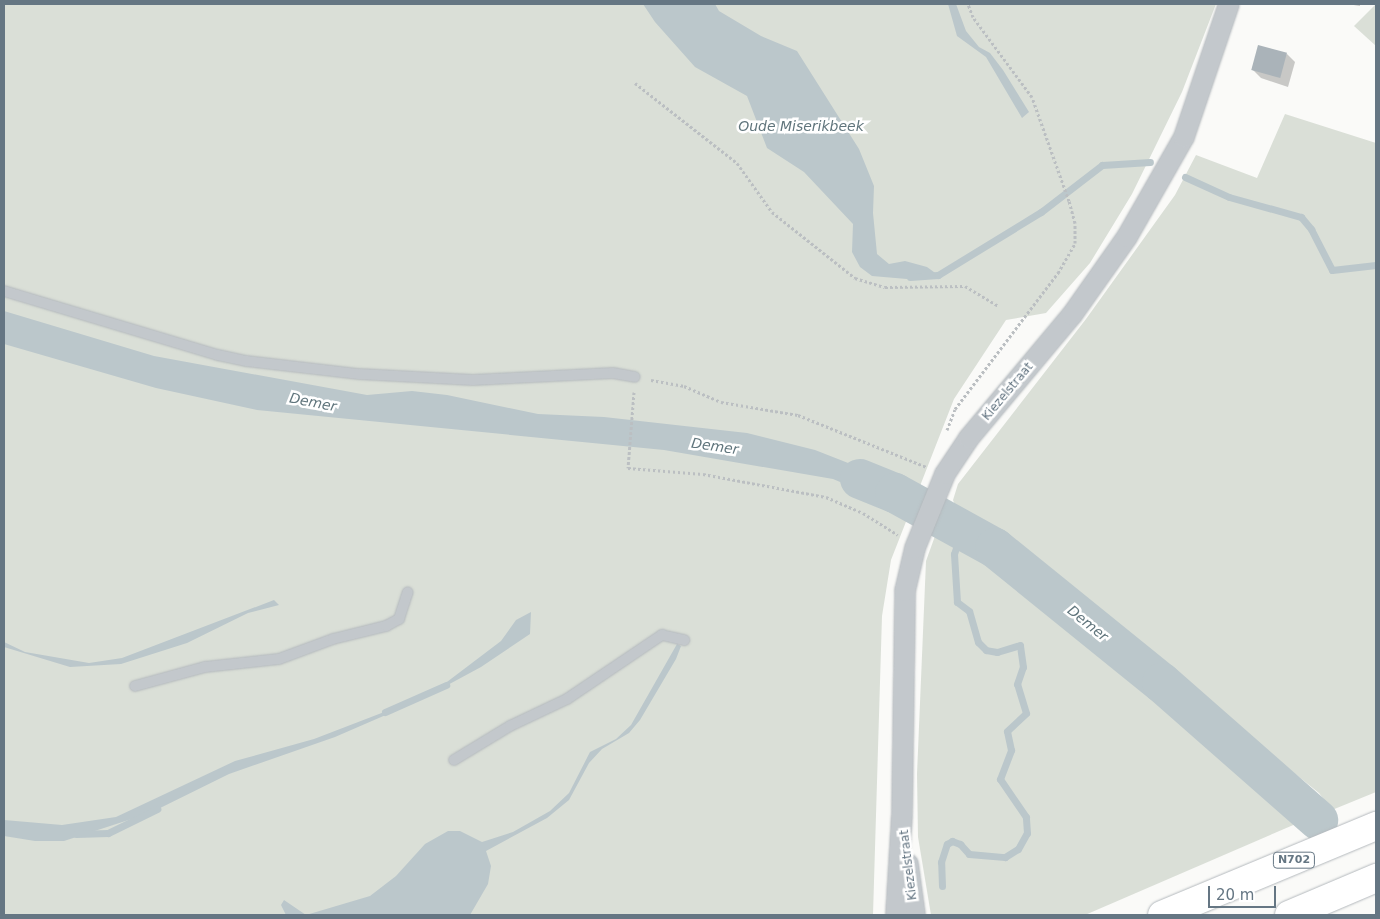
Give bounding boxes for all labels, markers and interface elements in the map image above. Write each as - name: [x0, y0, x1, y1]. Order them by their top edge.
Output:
- water label: Oude Miserikbeek: [738, 118, 864, 134]
- street label: Kiezelstraat: [980, 360, 1036, 424]
- water label: Demer: [288, 389, 338, 415]
- water label: Demer: [690, 434, 740, 458]
- water label: Demer: [1064, 602, 1112, 644]
- street label: Kiezelstraat: [898, 829, 920, 901]
- road number: N702: [1273, 852, 1315, 868]
- scale bar: [1210, 876, 1278, 908]
- text: 20 m: [1216, 886, 1254, 904]

